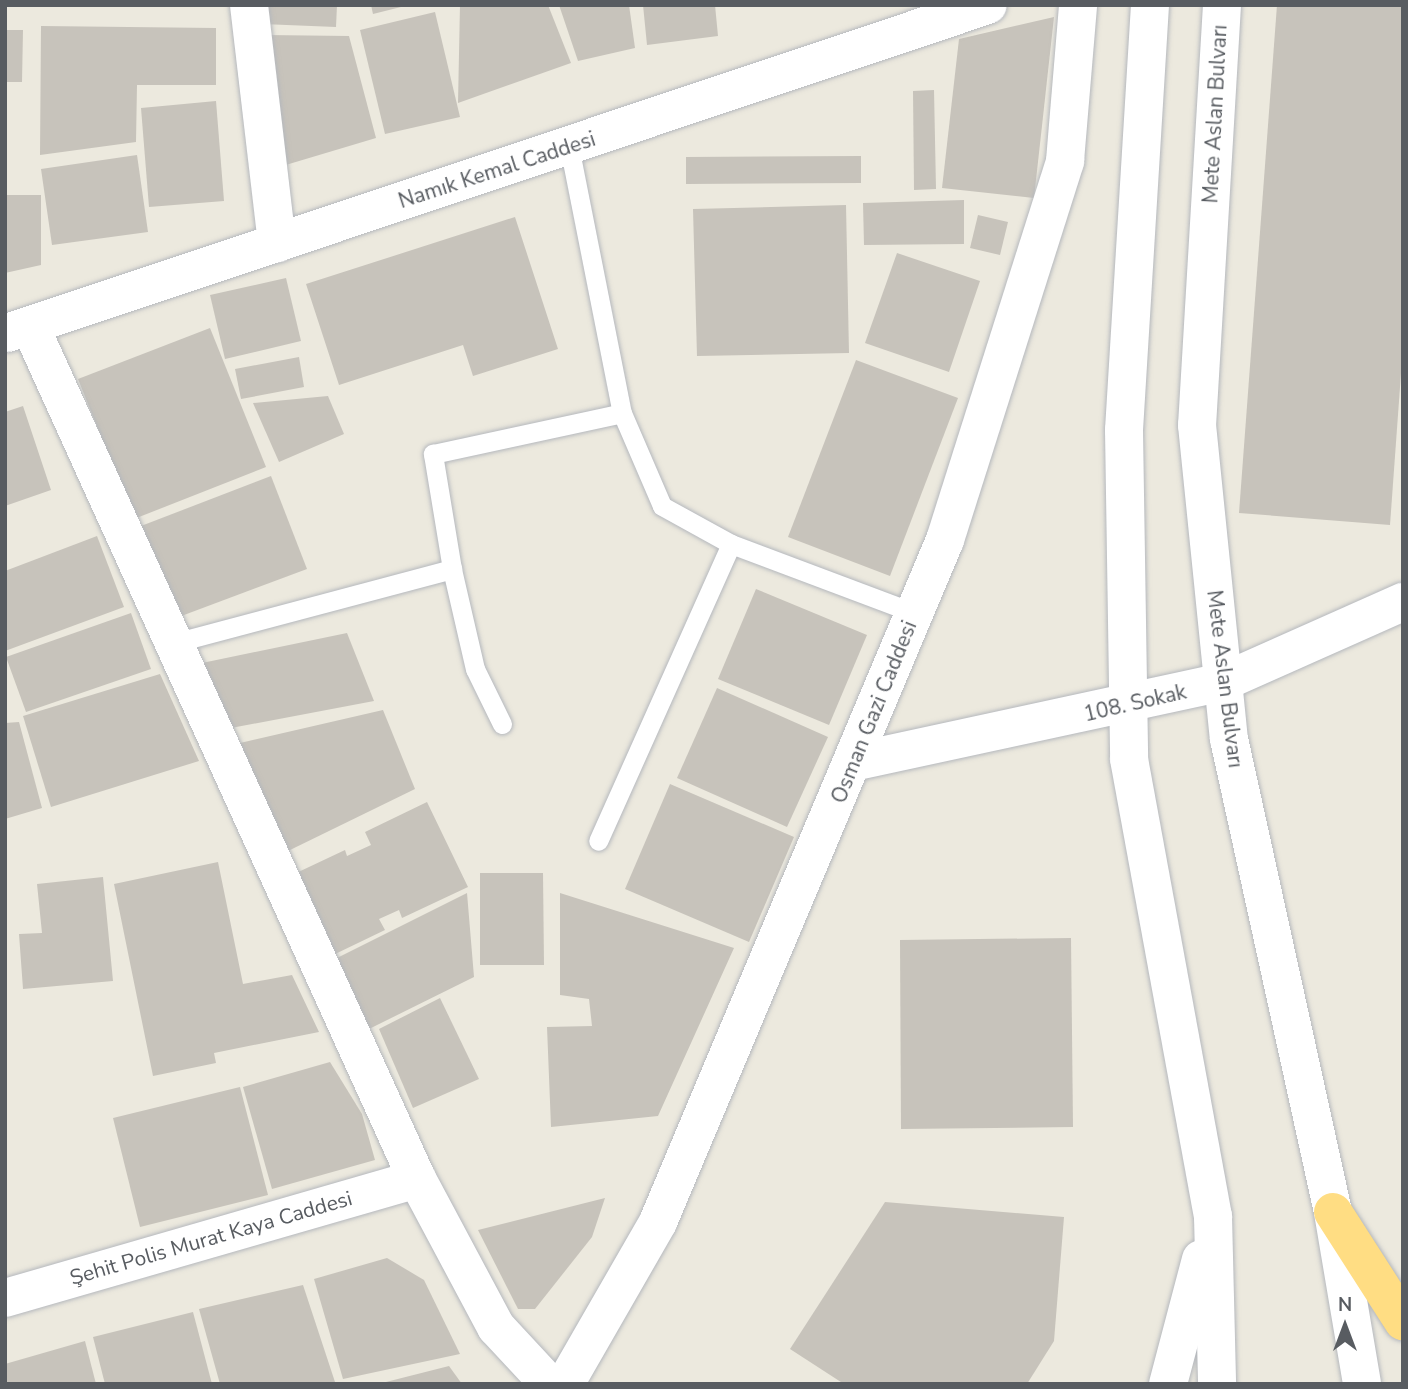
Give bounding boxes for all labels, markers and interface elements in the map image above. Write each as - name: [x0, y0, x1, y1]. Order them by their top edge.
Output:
- street label: Mete Aslan Bulvarı: [1198, 24, 1232, 204]
- street label: Namık Kemal Caddesi: [395, 126, 599, 214]
- street label: Mete Aslan Bulvarı: [1202, 589, 1248, 769]
- street label: Osman Gazi Caddesi: [826, 617, 922, 807]
- street label: 108. Sokak: [1081, 679, 1189, 727]
- street label: Şehit Polis Murat Kaya Caddesi: [67, 1186, 355, 1290]
- north arrow: [1310, 1291, 1380, 1361]
- text: N: [1338, 1292, 1352, 1318]

